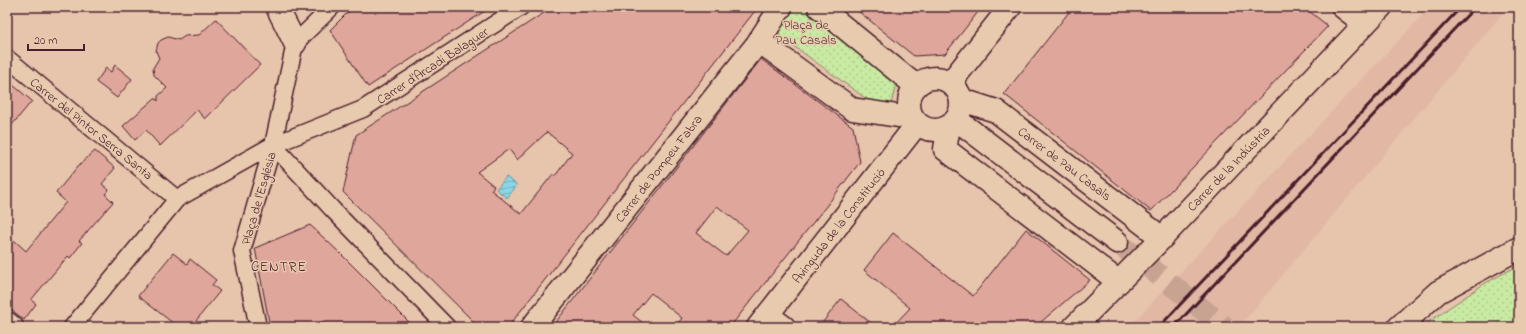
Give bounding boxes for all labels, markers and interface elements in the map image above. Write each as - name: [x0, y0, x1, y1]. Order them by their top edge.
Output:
- park label: Plaça de Pau Casals: [775, 16, 837, 50]
- street label: Carrer d'Arcadi Balaguer: [373, 22, 494, 110]
- scale bar: [28, 26, 84, 52]
- text: 20 m: [34, 32, 57, 50]
- street label: Carrer del Pintor Serra Santa: [25, 73, 157, 185]
- street label: Carrer de Pompeu Fabra: [611, 111, 707, 227]
- street label: Carrer de la Indústria: [1183, 122, 1275, 216]
- street label: Carrer de Pau Casals: [1013, 123, 1115, 206]
- street label: Plaça de l'Església: [237, 150, 283, 247]
- street label: Avinguda de la Constitució: [788, 164, 891, 288]
- district label: CENTRE: [251, 257, 307, 278]

